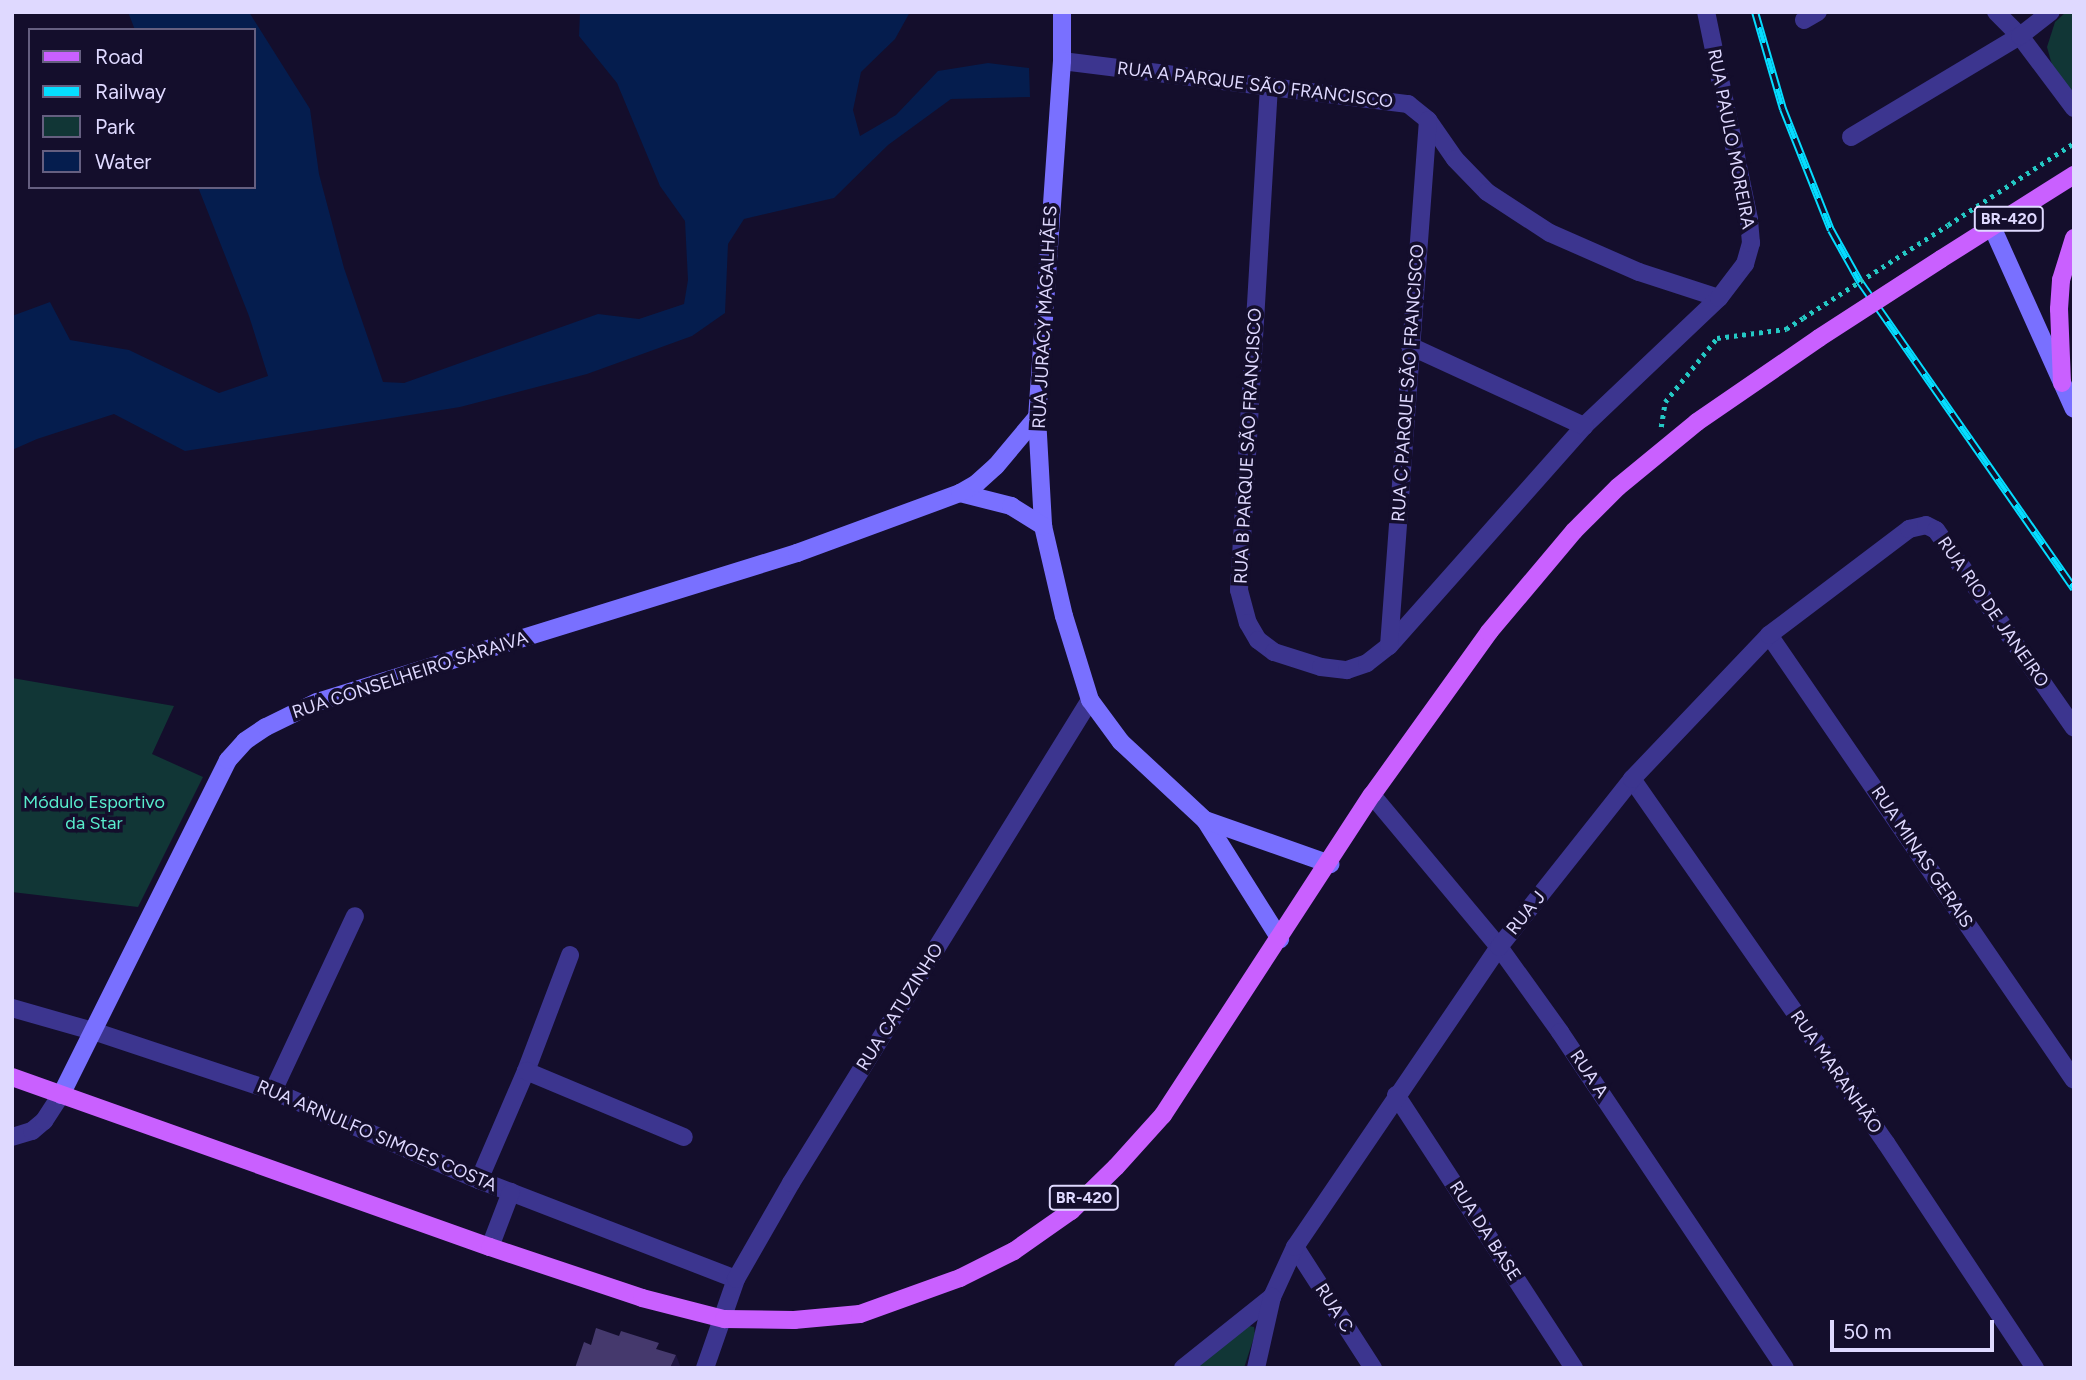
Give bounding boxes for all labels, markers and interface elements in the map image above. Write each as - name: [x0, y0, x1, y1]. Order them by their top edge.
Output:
- legend: [28, 28, 256, 189]
- text: Road: [95, 44, 143, 69]
- street label: RUA PAULO MOREIRA: [1703, 47, 1759, 231]
- street label: RUA A PARQUE SÃO FRANCISCO: [1116, 57, 1394, 113]
- text: Railway: [95, 79, 166, 104]
- text: Park: [95, 114, 135, 139]
- text: Water: [95, 149, 151, 174]
- street label: RUA JURACY MAGALHÃES: [1028, 205, 1062, 429]
- road number: BR-420: [1972, 206, 2046, 232]
- street label: RUA C PARQUE SÃO FRANCISCO: [1388, 243, 1428, 523]
- street label: RUA B PARQUE SÃO FRANCISCO: [1230, 307, 1266, 585]
- street label: RUA RIO DE JANEIRO: [1933, 533, 2053, 691]
- street label: RUA CONSELHEIRO SARAIVA: [289, 627, 531, 723]
- street label: RUA MINAS GERAIS: [1867, 782, 1977, 932]
- park label: Módulo Esportivo da Star: [23, 792, 165, 834]
- street label: RUA J: [1502, 887, 1550, 939]
- street label: RUA CATUZINHO: [852, 939, 948, 1075]
- street label: RUA MARANHÃO: [1786, 1006, 1886, 1138]
- street label: RUA A: [1565, 1046, 1613, 1102]
- street label: RUA ARNULFO SIMOES COSTA: [254, 1076, 500, 1196]
- street label: RUA DA BASE: [1445, 1177, 1525, 1285]
- road number: BR-420: [1047, 1186, 1121, 1210]
- street label: RUA C: [1310, 1280, 1358, 1336]
- scale bar: [1834, 1306, 1998, 1350]
- text: 50 m: [1843, 1319, 1892, 1344]

